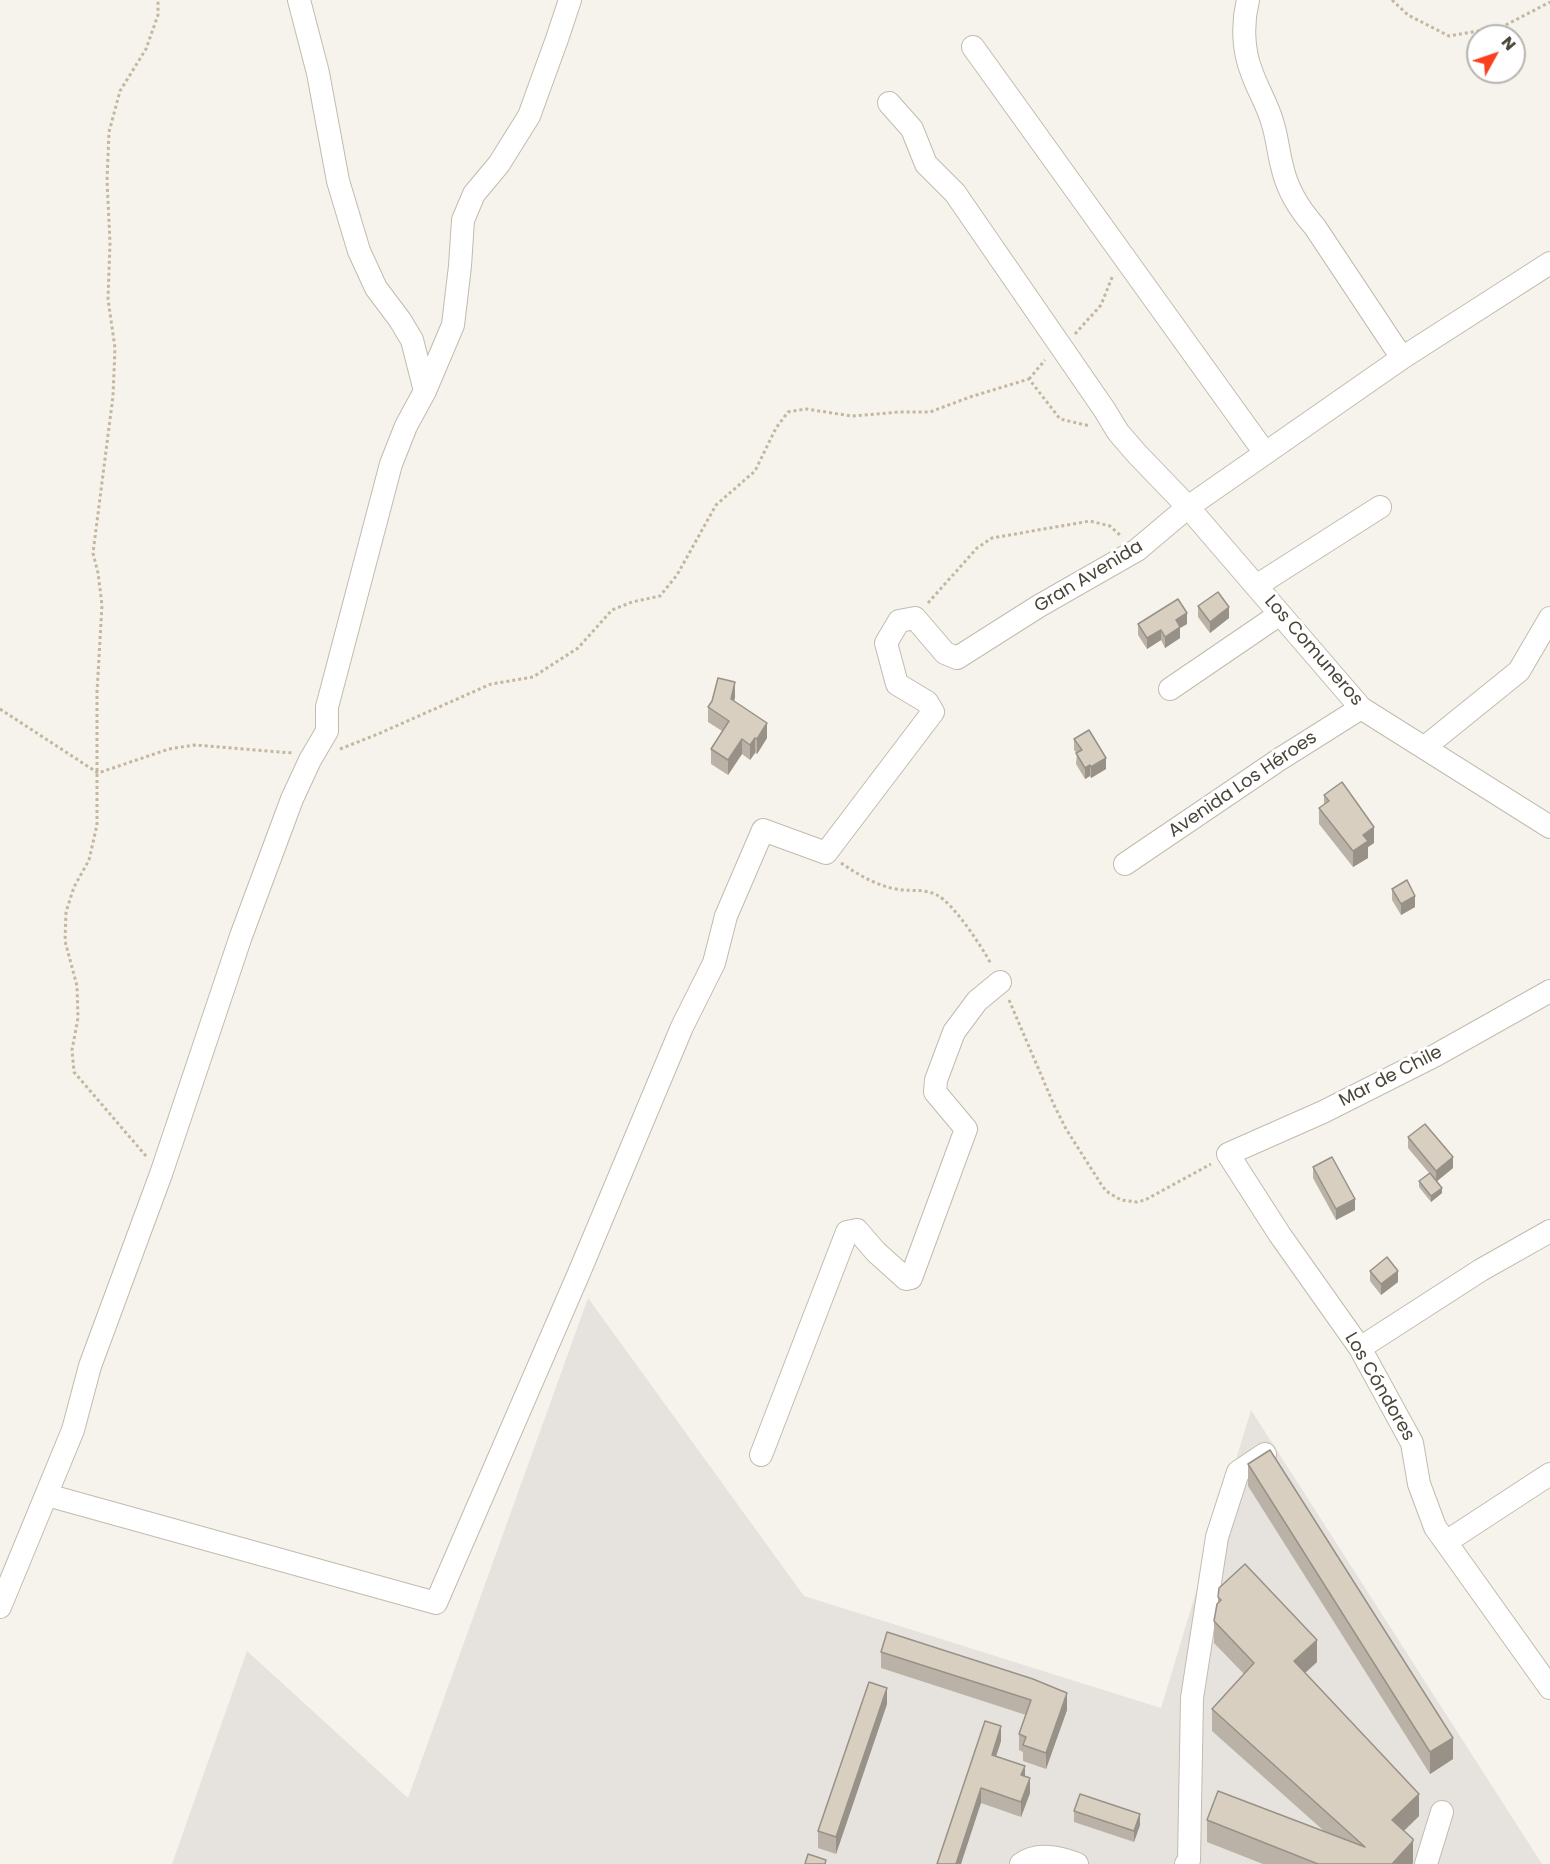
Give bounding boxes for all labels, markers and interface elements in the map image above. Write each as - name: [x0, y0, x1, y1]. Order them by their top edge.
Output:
- north arrow: [1466, 24, 1526, 84]
- text: N: [1496, 31, 1521, 55]
- street label: Gran Avenida: [1031, 536, 1147, 618]
- street label: Los Comuneros: [1259, 591, 1367, 711]
- street label: Avenida Los Héroes: [1165, 727, 1321, 843]
- street label: Mar de Chile: [1336, 1042, 1446, 1112]
- street label: Los Cóndores: [1339, 1329, 1419, 1445]

